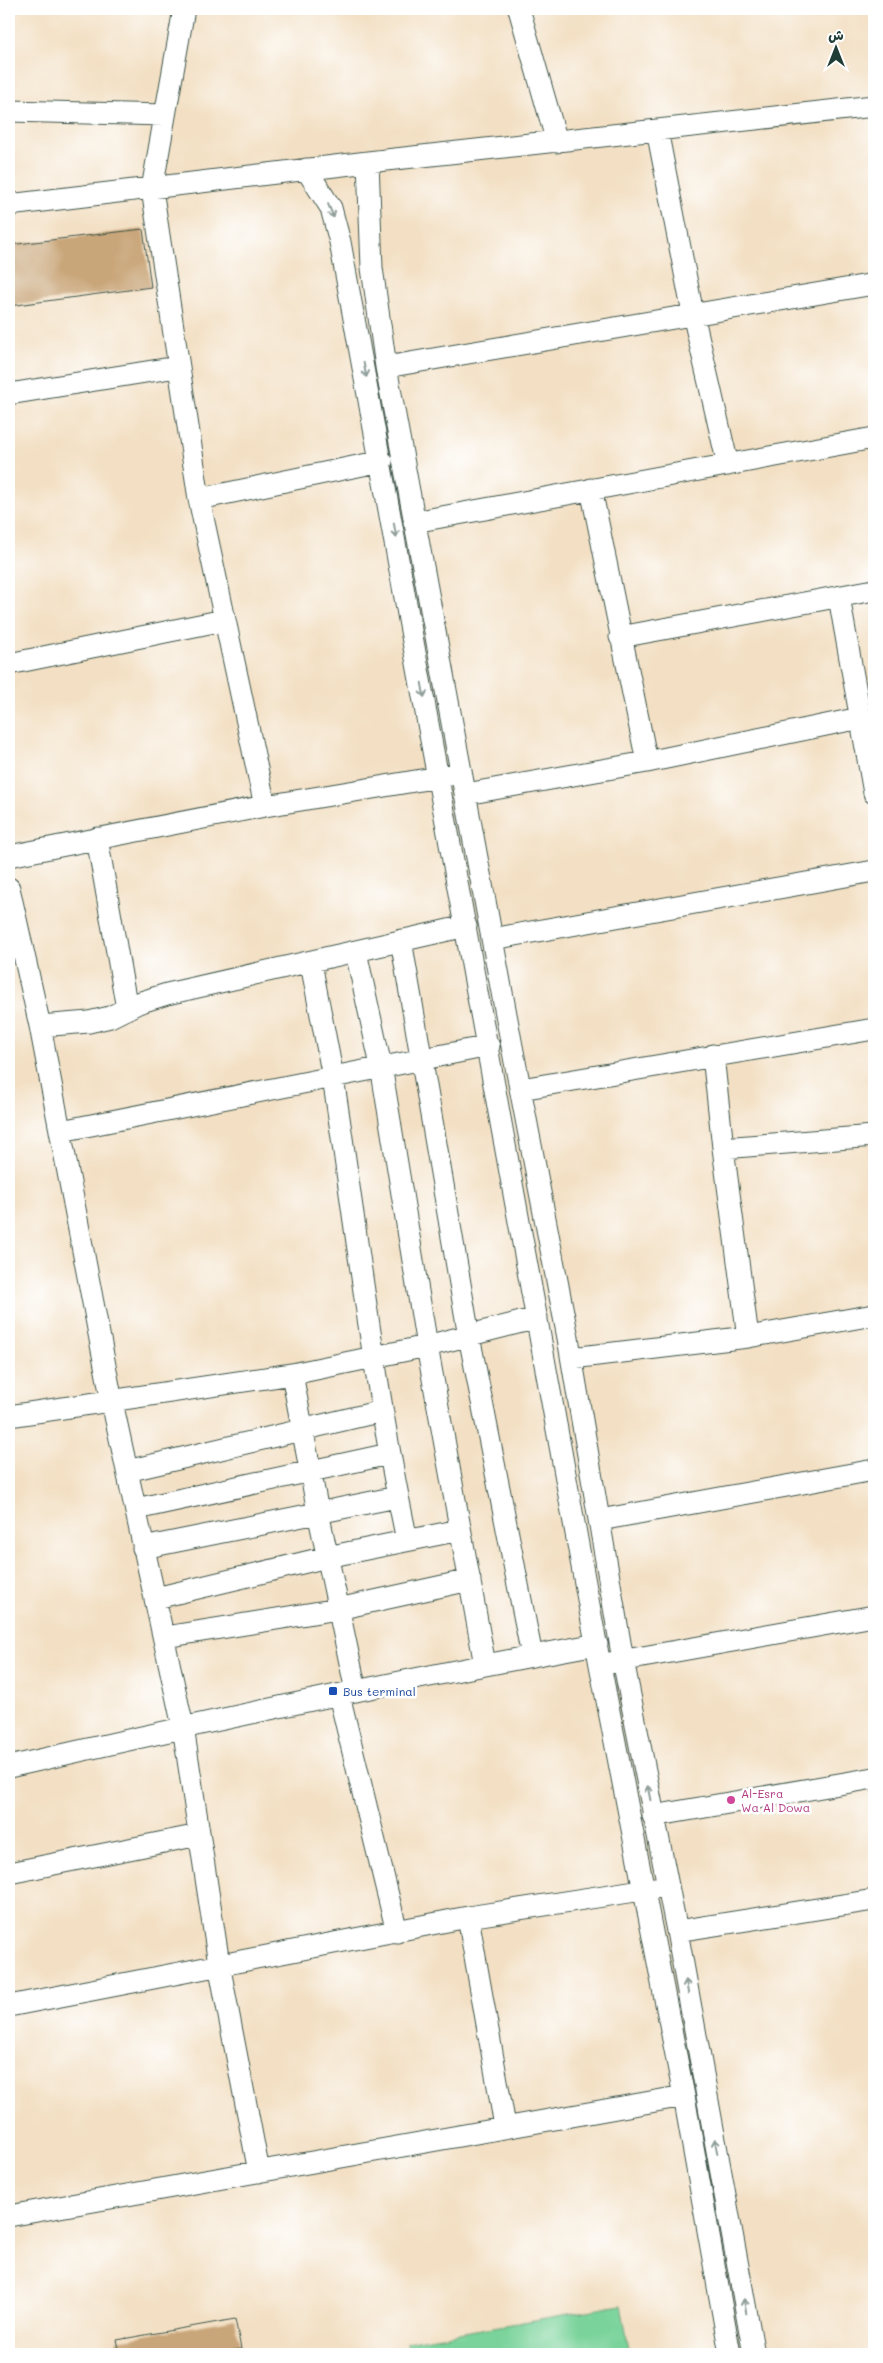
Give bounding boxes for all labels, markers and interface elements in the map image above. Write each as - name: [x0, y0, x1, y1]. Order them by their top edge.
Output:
- north arrow: [810, 22, 860, 72]
- text: ش: [828, 25, 844, 44]
- one-way arrow: [327, 203, 337, 218]
- one-way arrow: [360, 361, 370, 377]
- one-way arrow: [390, 521, 400, 537]
- one-way arrow: [418, 681, 428, 697]
- place label: Bus terminal: [343, 1683, 416, 1699]
- marker: Bus terminal: [327, 1685, 339, 1697]
- one-way arrow: [643, 1785, 653, 1801]
- place label: Al-Esra Wa Al Dowa: [741, 1785, 810, 1815]
- marker: Al-Esra Wa Al Dowa: [725, 1794, 737, 1806]
- one-way arrow: [682, 1979, 691, 1995]
- one-way arrow: [710, 2139, 720, 2155]
- one-way arrow: [740, 2299, 750, 2315]

